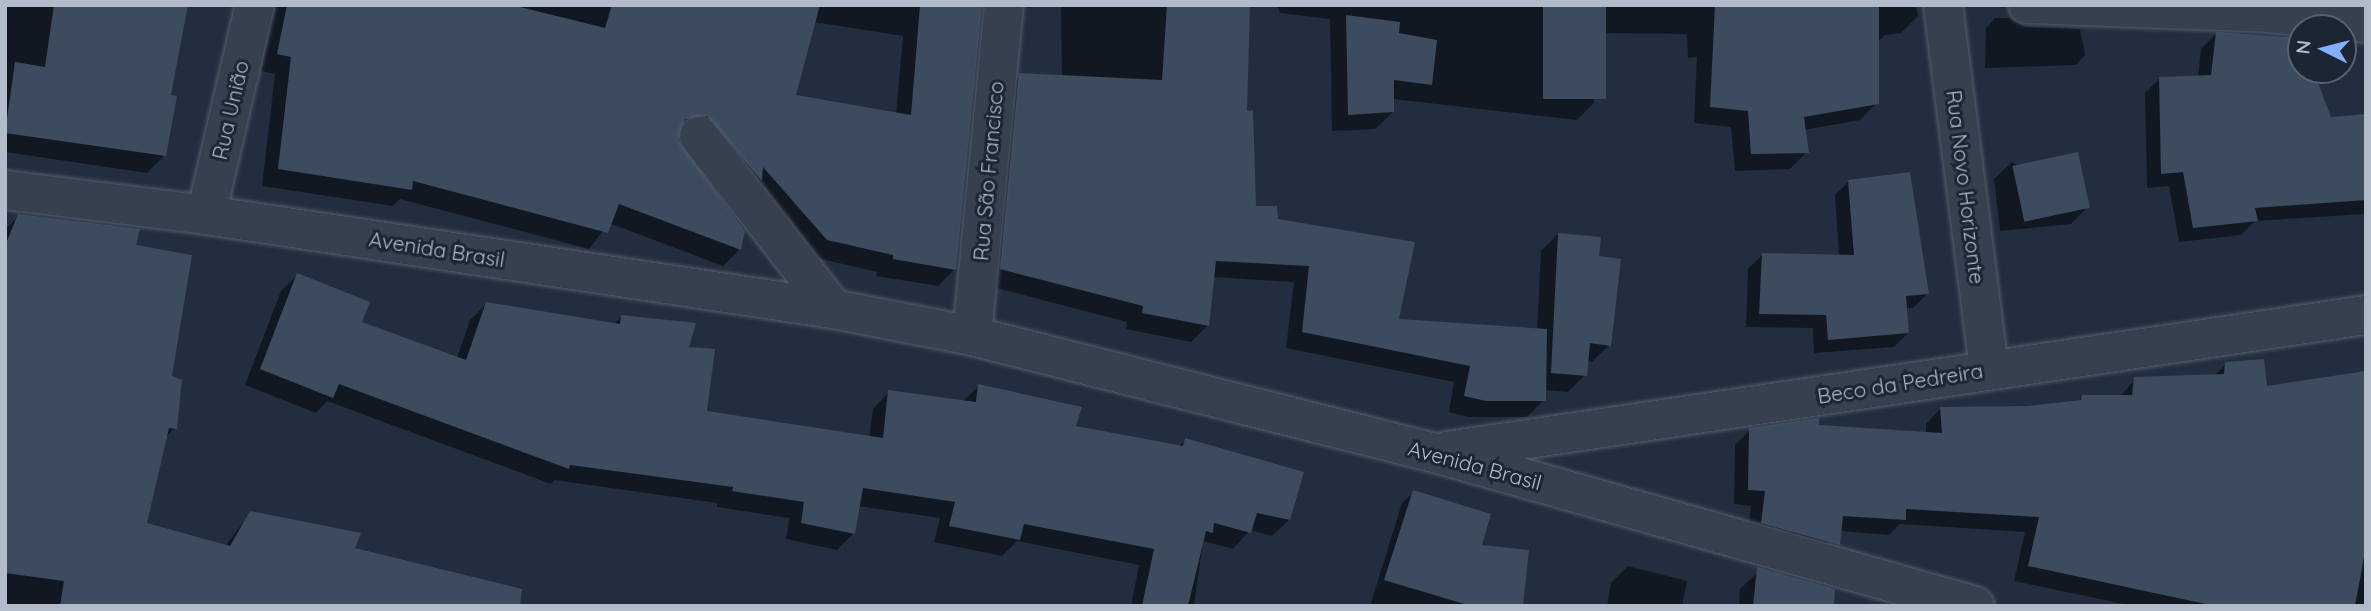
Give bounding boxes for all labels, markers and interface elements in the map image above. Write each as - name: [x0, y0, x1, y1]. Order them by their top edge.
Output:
- north arrow: [2287, 14, 2357, 84]
- text: N: [2290, 39, 2316, 55]
- street label: Rua União: [206, 58, 254, 162]
- street label: Rua São Francisco: [968, 80, 1008, 262]
- street label: Rua Novo Horizonte: [1942, 88, 1990, 286]
- street label: Avenida Brasil: [367, 226, 507, 272]
- street label: Beco da Pedreira: [1815, 357, 1985, 409]
- street label: Avenida Brasil: [1406, 435, 1544, 495]

